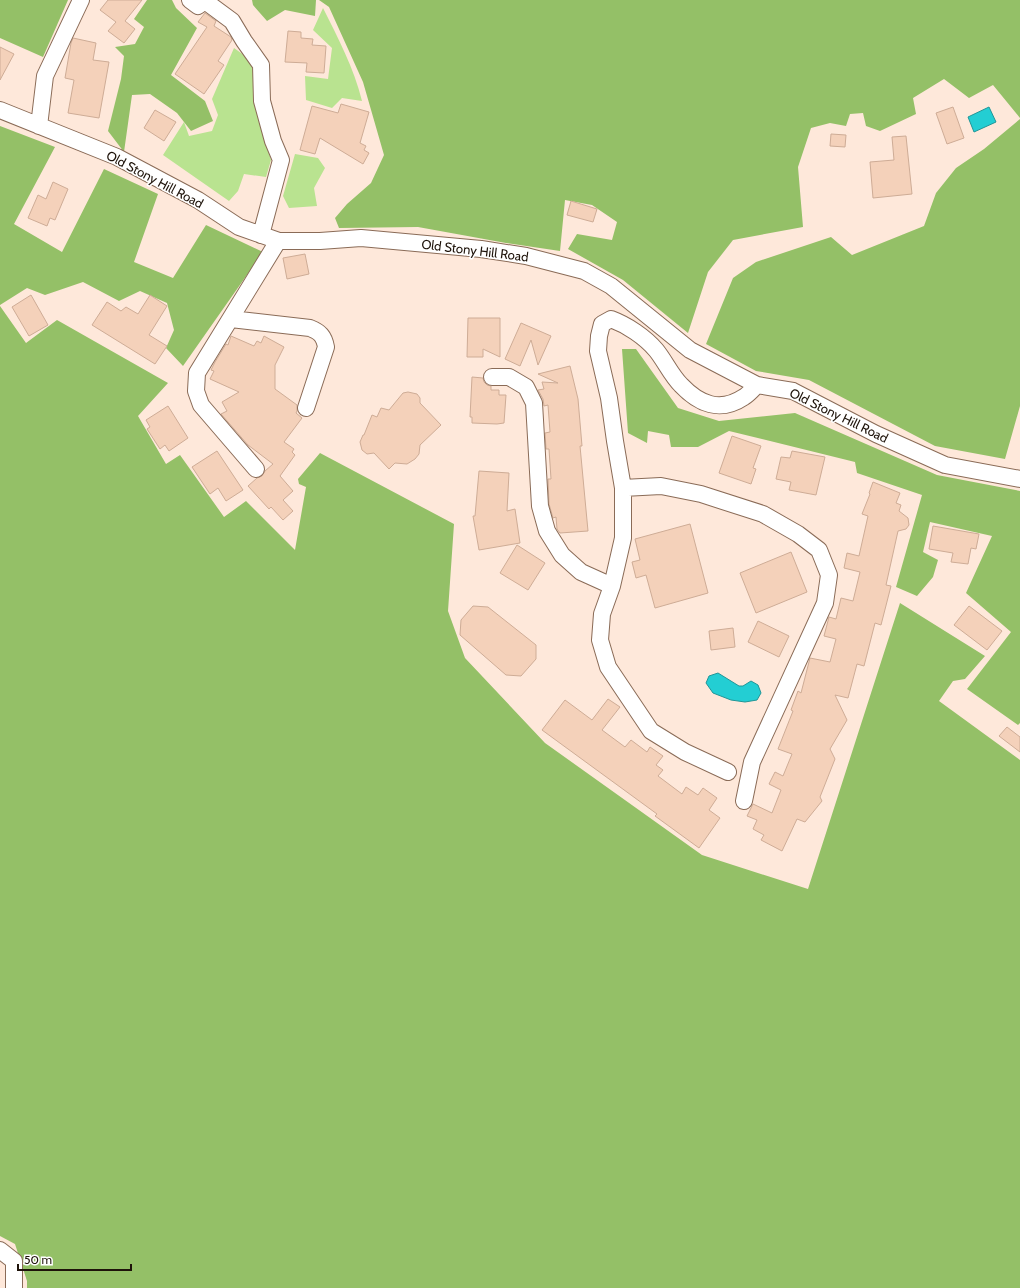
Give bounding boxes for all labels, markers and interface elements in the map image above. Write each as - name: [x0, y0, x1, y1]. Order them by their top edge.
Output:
- street label: Old Stony Hill Road: [104, 147, 206, 211]
- street label: Old Stony Hill Road: [421, 236, 529, 264]
- street label: Old Stony Hill Road: [787, 384, 891, 446]
- scale bar: [18, 1246, 131, 1272]
- text: 50 m: [24, 1252, 52, 1267]

